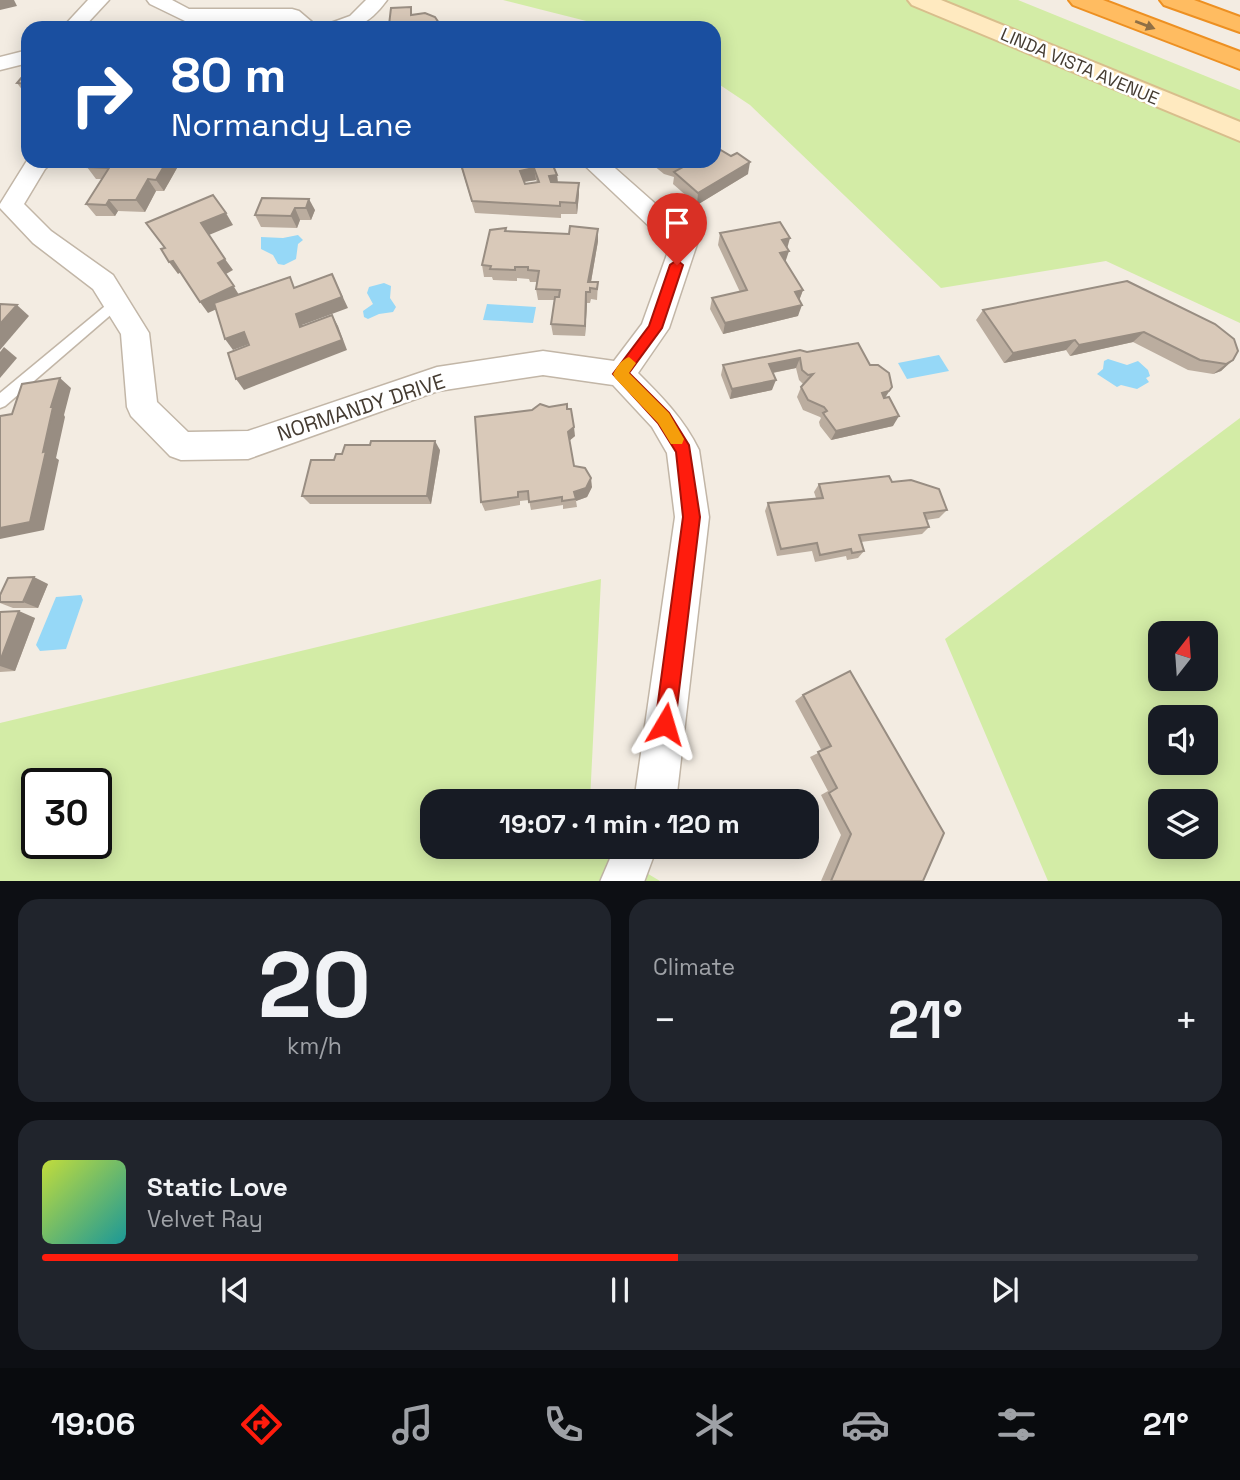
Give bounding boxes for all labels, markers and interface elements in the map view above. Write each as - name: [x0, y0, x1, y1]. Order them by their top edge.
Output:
- one-way arrow: [1134, 20, 1155, 31]
- street label: LINDA VISTA AVENUE: [997, 22, 1163, 110]
- text: 80 m: [171, 44, 286, 106]
- icon: right: [56, 49, 147, 140]
- text: Normandy Lane: [171, 105, 412, 145]
- pin: [647, 193, 707, 265]
- icon: arrive: [658, 204, 696, 242]
- street label: NORMANDY DRIVE: [274, 367, 448, 447]
- north arrow: [1148, 621, 1218, 691]
- map controls: [1148, 621, 1218, 859]
- position arrow: [628, 687, 702, 761]
- button: sound: [1148, 705, 1218, 775]
- speed limit sign: 30: [21, 768, 112, 859]
- button: layers: [1148, 789, 1218, 859]
- text: 19:07 · 1 min · 120 m: [499, 807, 740, 841]
- text: 20: [258, 927, 371, 1044]
- text: Climate: [653, 952, 735, 982]
- text: 21°: [888, 987, 963, 1053]
- text: −: [653, 996, 677, 1044]
- text: +: [1174, 996, 1198, 1044]
- text: km/h: [287, 1031, 342, 1061]
- text: Static Love: [147, 1170, 288, 1204]
- text: Velvet Ray: [147, 1204, 263, 1234]
- icon: previous: [216, 1271, 254, 1309]
- icon: pause: [601, 1271, 639, 1309]
- icon: next: [986, 1271, 1024, 1309]
- icon: directions: [237, 1400, 286, 1449]
- icon: music: [388, 1400, 437, 1449]
- icon: phone: [539, 1400, 588, 1449]
- icon: climate: [690, 1400, 739, 1449]
- icon: car: [841, 1400, 890, 1449]
- icon: filters: [992, 1400, 1041, 1449]
- text: 19:06: [51, 1404, 135, 1444]
- text: 21°: [1143, 1404, 1189, 1444]

